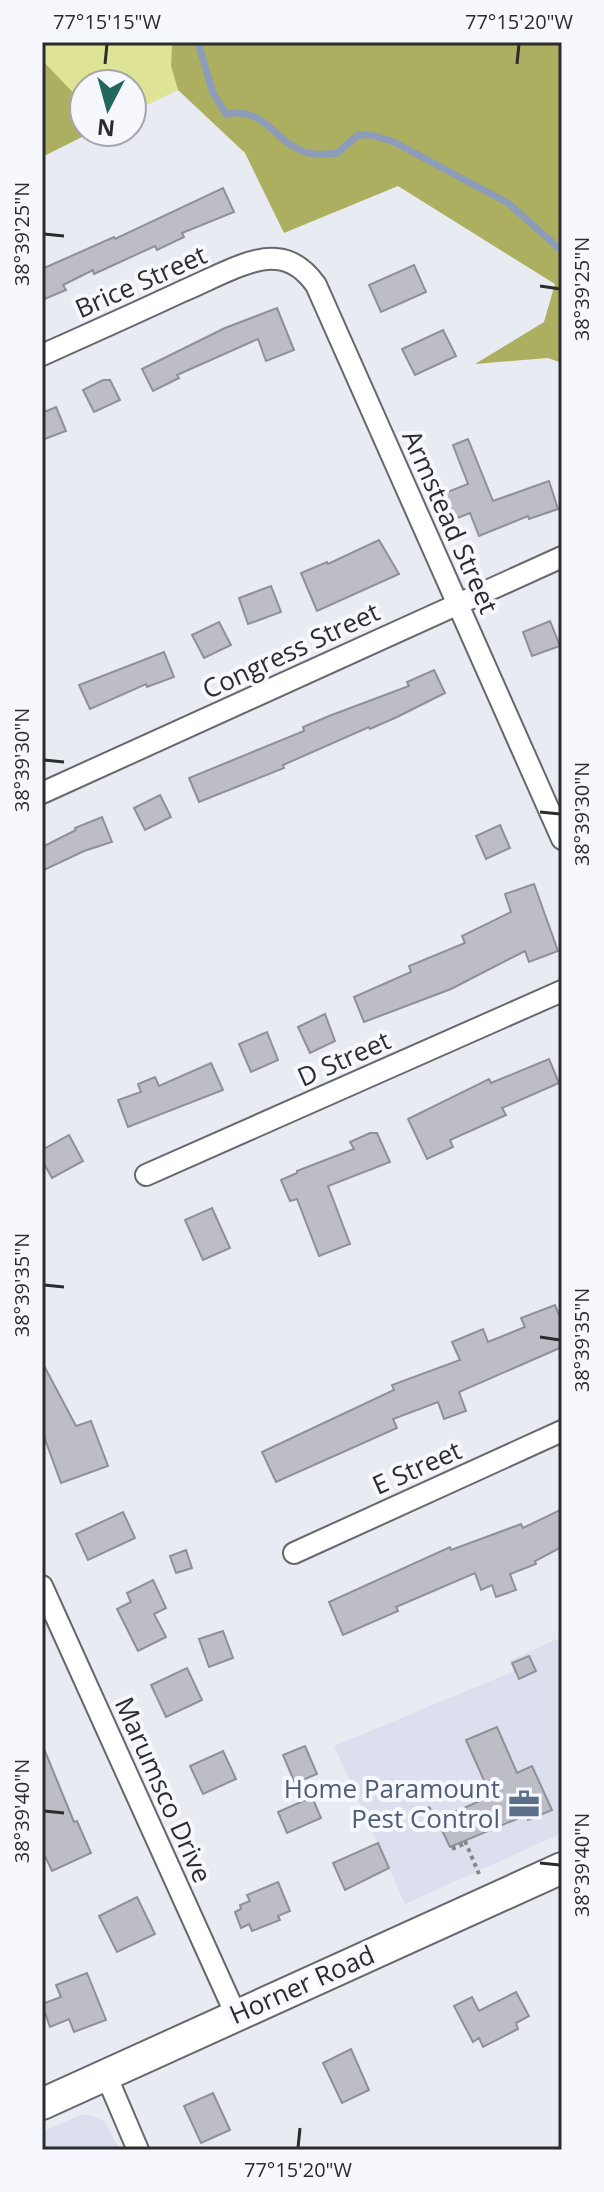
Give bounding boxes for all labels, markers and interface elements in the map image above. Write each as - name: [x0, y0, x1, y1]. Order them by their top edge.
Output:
- text: 77°15'15"W: [53, 8, 162, 35]
- text: 77°15'20"W: [465, 8, 574, 35]
- north arrow: [68, 68, 148, 148]
- text: N: [95, 113, 116, 145]
- text: 38°39'25"N: [8, 182, 35, 286]
- street label: Brice Street: [69, 236, 212, 326]
- text: 38°39'25"N: [568, 237, 595, 341]
- street label: Armstead Street: [394, 424, 507, 619]
- street label: Congress Street: [196, 593, 385, 707]
- text: 38°39'30"N: [8, 708, 35, 812]
- text: 38°39'30"N: [568, 762, 595, 866]
- street label: D Street: [291, 1022, 396, 1095]
- text: 38°39'35"N: [8, 1233, 35, 1337]
- text: 38°39'35"N: [568, 1288, 595, 1392]
- street label: E Street: [366, 1432, 467, 1503]
- street label: Marumsco Drive: [107, 1691, 221, 1888]
- text: 38°39'40"N: [8, 1759, 35, 1863]
- place label: Home Paramount Pest Control: [284, 1770, 500, 1836]
- office icon: Home Paramount Pest Control: [507, 1787, 541, 1821]
- text: 38°39'40"N: [568, 1813, 595, 1917]
- street label: Horner Road: [223, 1936, 380, 2032]
- text: 77°15'20"W: [244, 2156, 353, 2183]

